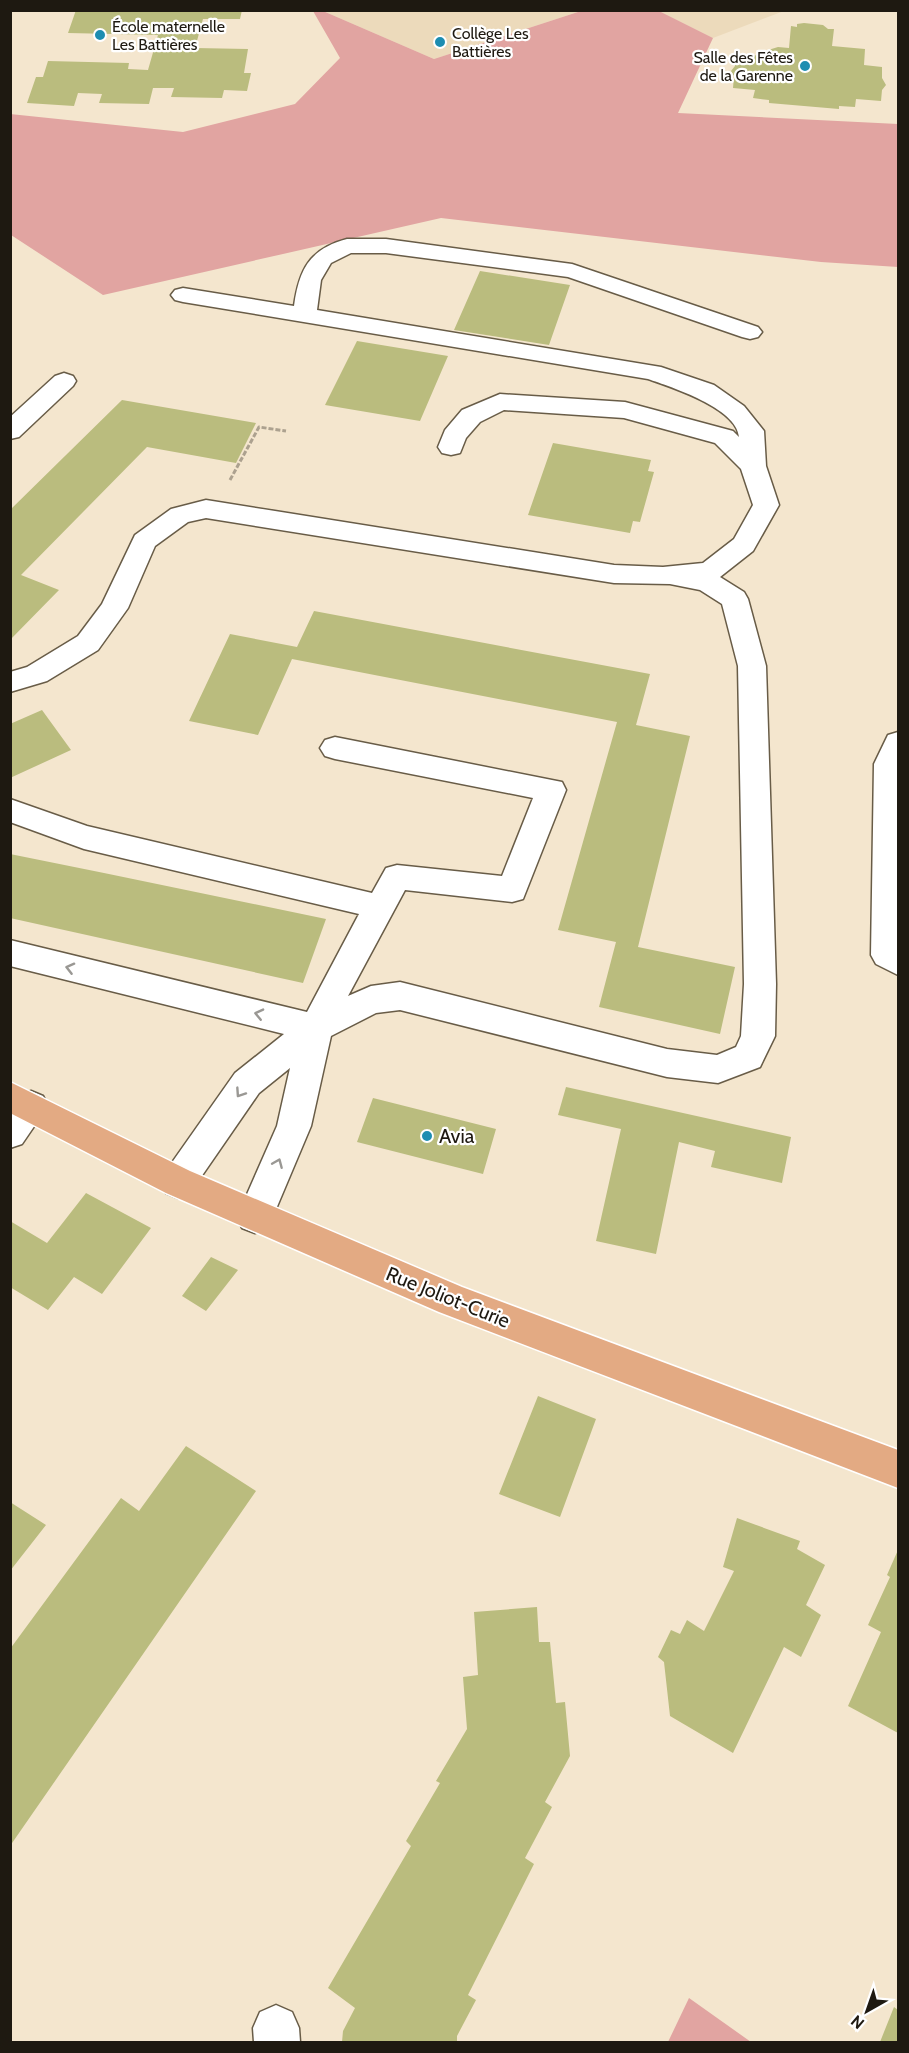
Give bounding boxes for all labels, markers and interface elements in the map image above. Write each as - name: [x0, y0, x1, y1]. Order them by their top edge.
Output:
- place label: École maternelle Les Battières: [112, 17, 225, 54]
- place label: Collège Les Battières: [452, 24, 529, 61]
- marker: École maternelle Les Battières: [93, 28, 107, 42]
- marker: Collège Les Battières: [433, 35, 447, 49]
- place label: Salle des Fêtes de la Garenne: [693, 48, 793, 85]
- marker: Salle des Fêtes de la Garenne: [798, 59, 812, 73]
- one-way arrow: [65, 963, 75, 976]
- one-way arrow: [254, 1009, 264, 1022]
- one-way arrow: [236, 1086, 247, 1097]
- place label: Avia: [439, 1124, 475, 1148]
- marker: Avia: [420, 1129, 434, 1143]
- one-way arrow: [271, 1158, 283, 1169]
- street label: Rue Joliot-Curie: [383, 1261, 513, 1333]
- north arrow: [837, 1981, 897, 2041]
- text: N: [847, 2011, 868, 2033]

